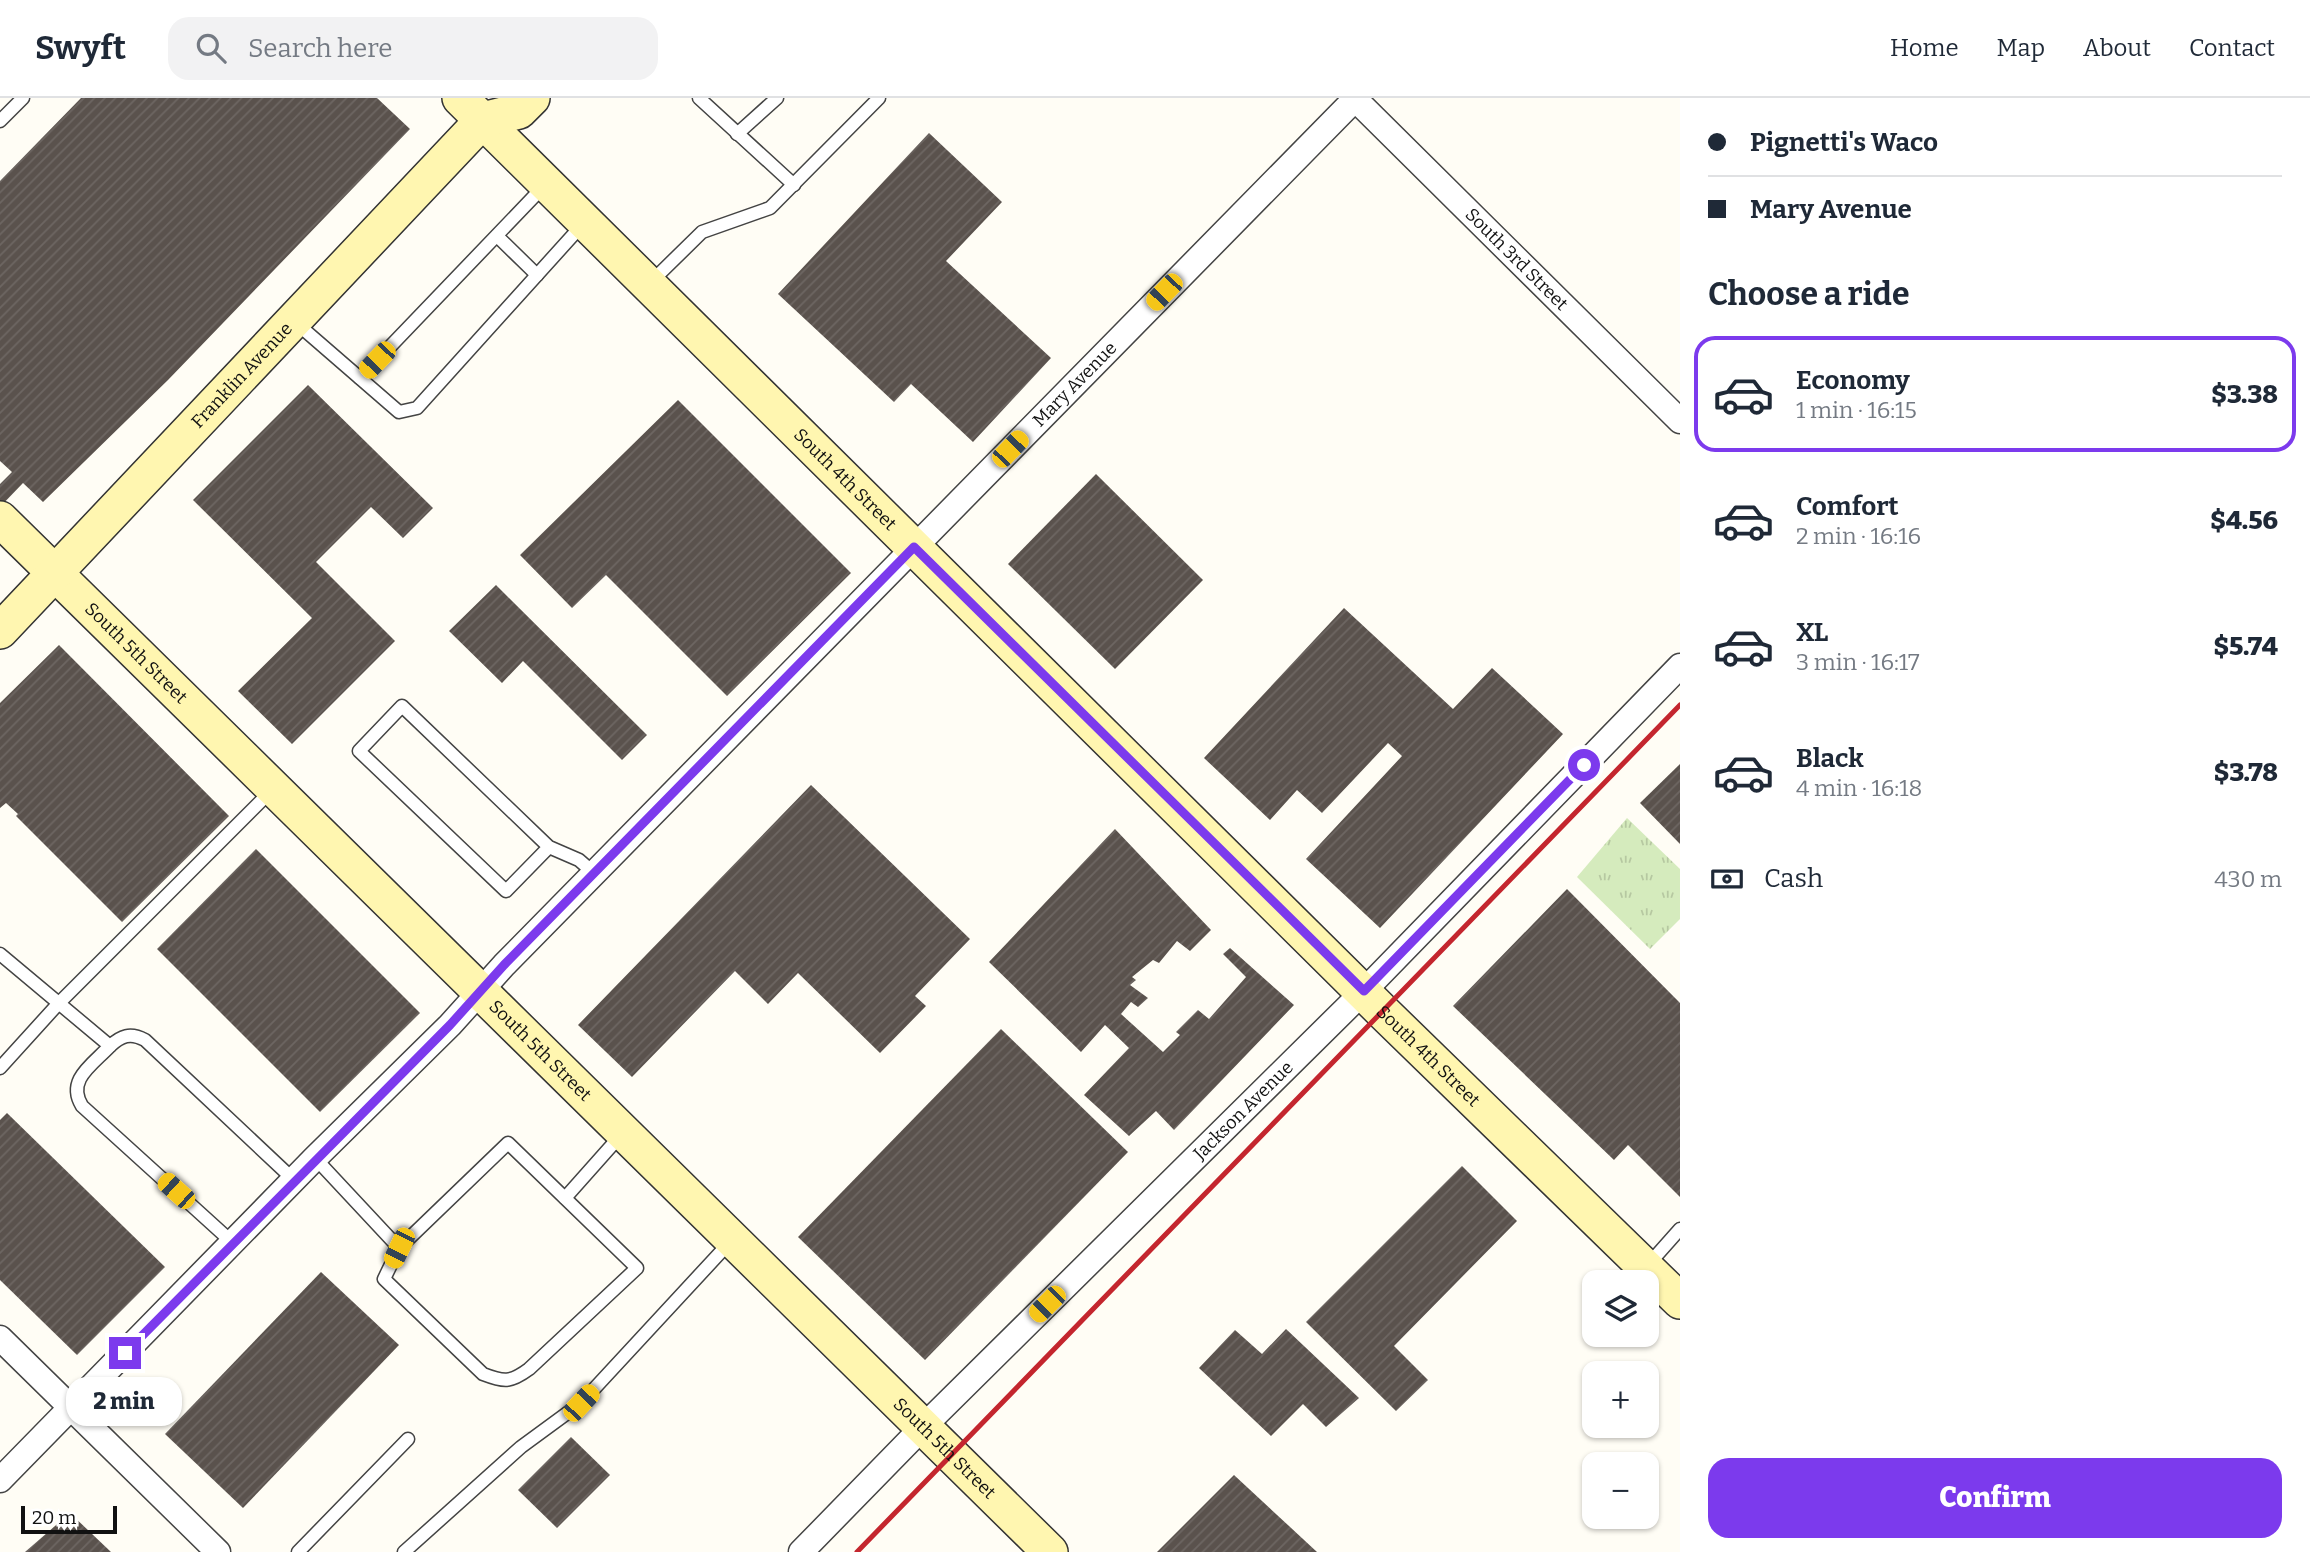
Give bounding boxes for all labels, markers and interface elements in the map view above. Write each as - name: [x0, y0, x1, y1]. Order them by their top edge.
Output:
- search box: [168, 17, 658, 80]
- text: Swyft: [35, 28, 126, 68]
- icon: search: [192, 29, 230, 67]
- text: Search here: [248, 33, 392, 64]
- text: Home: [1890, 34, 1959, 62]
- text: Map: [1997, 34, 2045, 62]
- text: About: [2083, 34, 2151, 62]
- text: Contact: [2189, 34, 2275, 62]
- text: Pignetti's Waco: [1750, 127, 1938, 158]
- text: Mary Avenue: [1750, 194, 1912, 225]
- street label: South 3rd Street: [1461, 204, 1573, 315]
- car: [1142, 270, 1187, 314]
- text: Choose a ride: [1708, 275, 1909, 313]
- street label: Franklin Avenue: [187, 318, 297, 433]
- street label: Mary Avenue: [1028, 337, 1121, 431]
- car: [355, 338, 400, 382]
- icon: car: [1712, 363, 1775, 426]
- text: Economy: [1796, 365, 1910, 396]
- text: $3.38: [2211, 379, 2278, 410]
- text: 1 min · 16:15: [1796, 396, 1917, 424]
- street label: South 4th Street: [789, 424, 901, 535]
- car: [988, 427, 1033, 471]
- icon: car: [1712, 489, 1775, 552]
- text: Comfort: [1796, 491, 1899, 522]
- text: $4.56: [2210, 505, 2278, 536]
- text: 2 min · 16:16: [1796, 522, 1921, 550]
- street label: South 5th Street: [80, 598, 192, 708]
- icon: car: [1712, 615, 1775, 678]
- text: XL: [1796, 617, 1828, 648]
- text: $5.74: [2213, 631, 2278, 662]
- text: 3 min · 16:17: [1796, 648, 1919, 676]
- icon: car: [1712, 741, 1775, 804]
- text: Black: [1796, 743, 1864, 774]
- route start: [1568, 749, 1600, 781]
- text: $3.78: [2214, 757, 2278, 788]
- text: 4 min · 16:18: [1796, 774, 1922, 802]
- icon: cash: [1708, 860, 1746, 898]
- text: Cash: [1764, 863, 1823, 894]
- text: 430 m: [2214, 865, 2282, 893]
- street label: South 5th Street: [485, 995, 596, 1106]
- street label: South 4th Street: [1372, 1001, 1485, 1112]
- street label: Jackson Avenue: [1188, 1056, 1298, 1165]
- car: [154, 1169, 199, 1213]
- car: [381, 1225, 418, 1271]
- map controls: [1582, 1270, 1659, 1529]
- button: layers: [1582, 1270, 1659, 1347]
- car: [1025, 1282, 1070, 1326]
- route end: [109, 1337, 141, 1369]
- button: +: [1582, 1361, 1659, 1438]
- callout: 2 min: [67, 1378, 183, 1426]
- car: [559, 1380, 604, 1426]
- text: 2 min: [93, 1387, 155, 1415]
- street label: South 5th Street: [889, 1393, 1001, 1504]
- button: −: [1582, 1452, 1659, 1529]
- button: Confirm: [1708, 1458, 2282, 1538]
- scale bar: [21, 1503, 117, 1535]
- text: 20 m: [32, 1506, 76, 1529]

